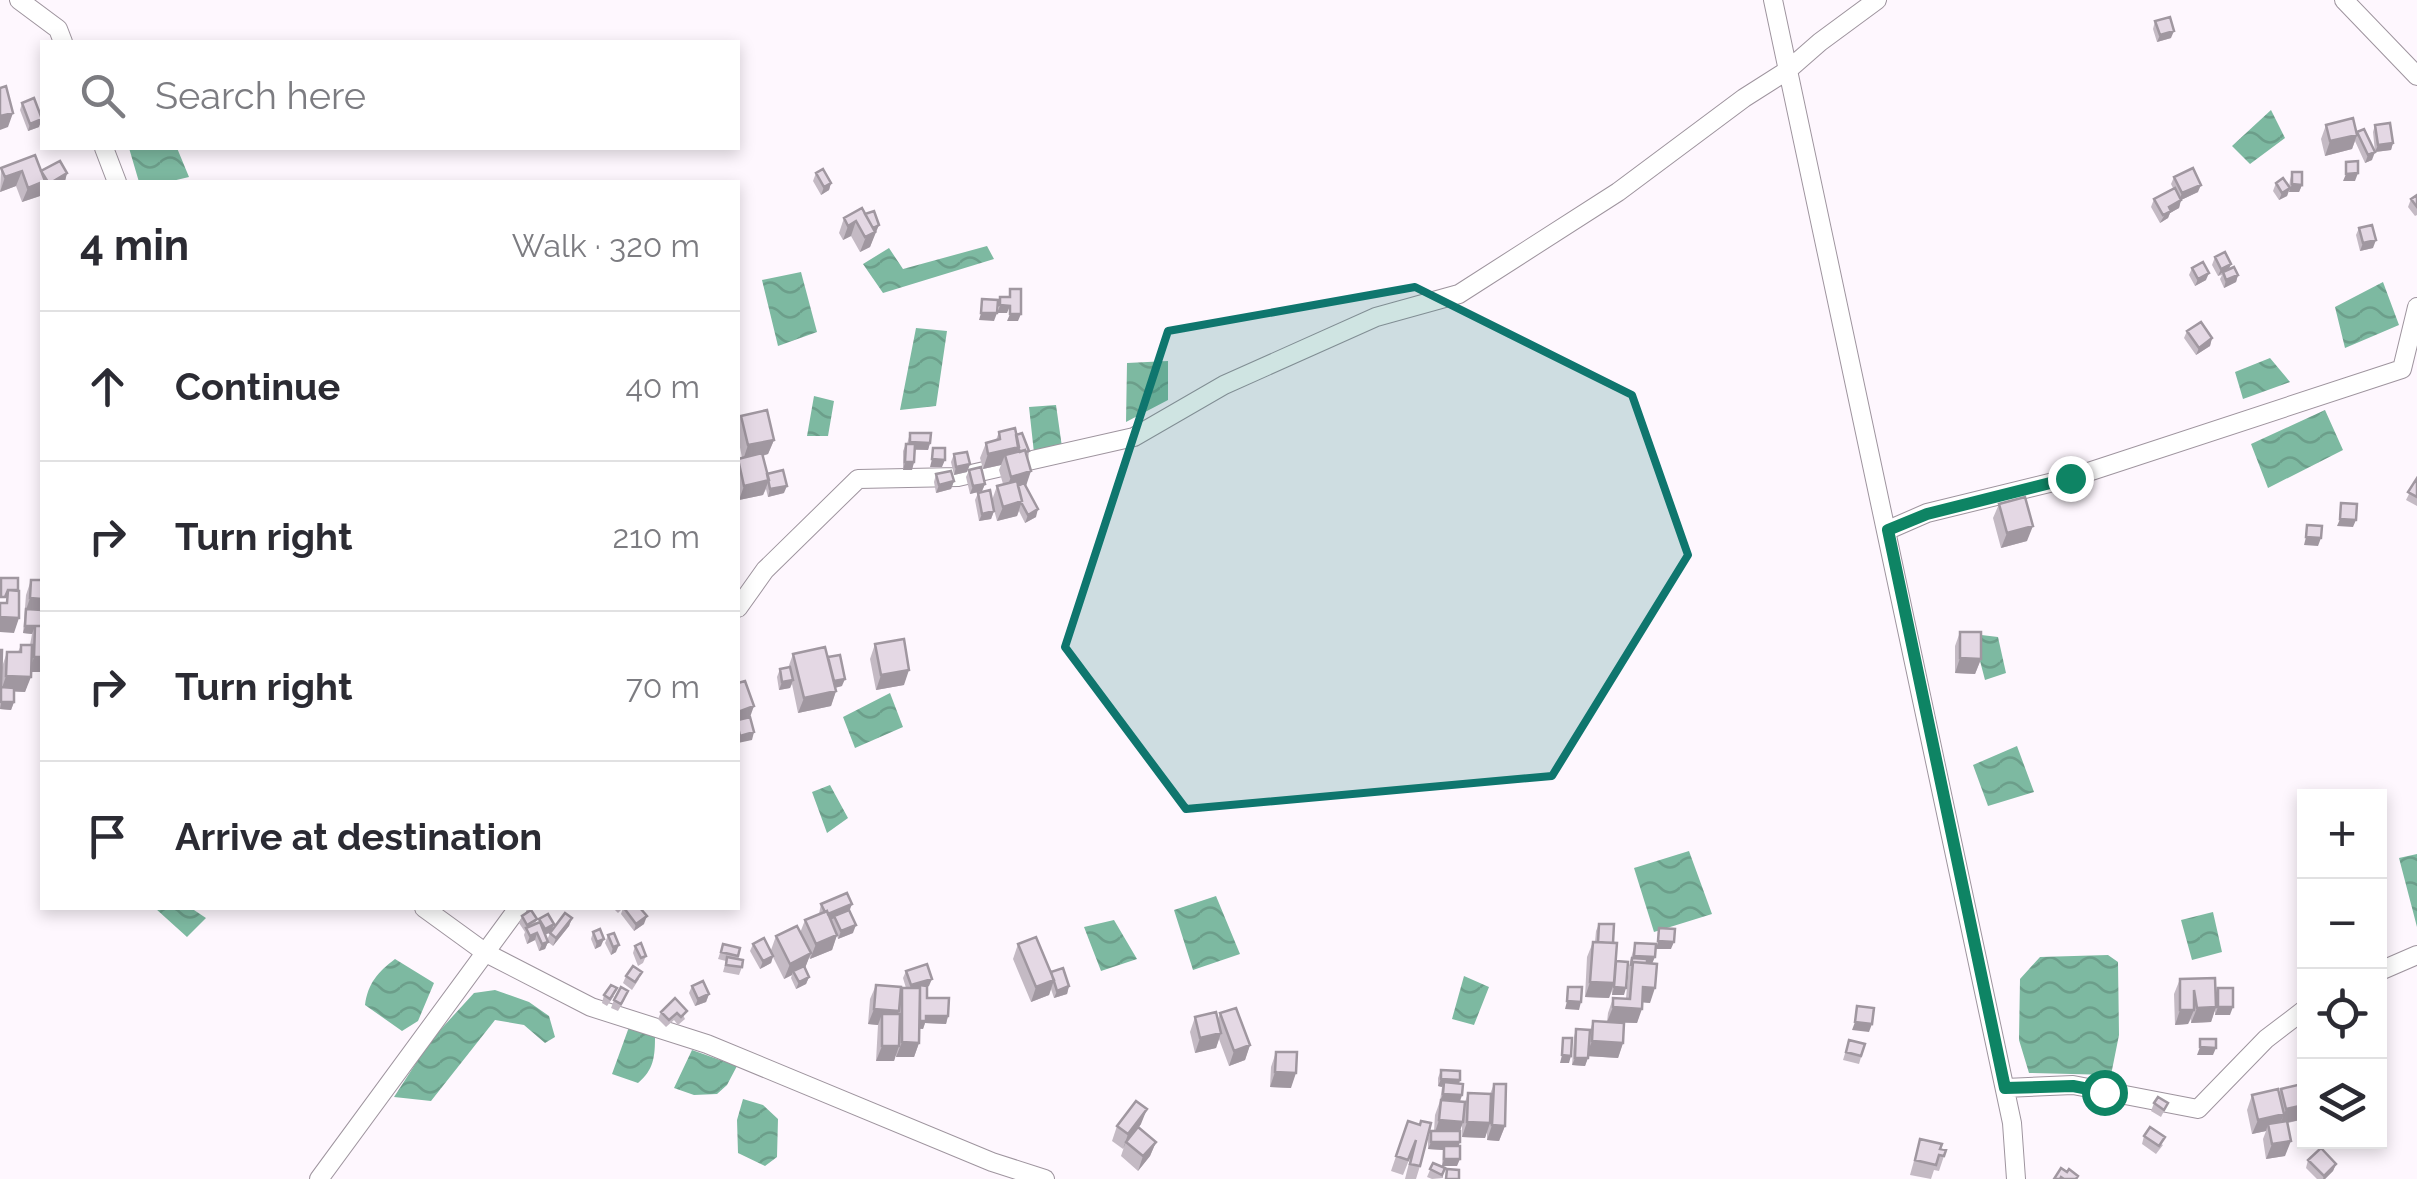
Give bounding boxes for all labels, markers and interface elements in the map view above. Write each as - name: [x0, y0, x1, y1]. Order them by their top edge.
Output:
- search box: [40, 40, 740, 150]
- icon: search: [75, 68, 130, 123]
- text: Search here: [155, 73, 366, 118]
- text: 4 min: [80, 221, 189, 270]
- text: Walk · 320 m: [512, 227, 700, 264]
- icon: ahead: [80, 359, 135, 414]
- text: Continue: [175, 364, 340, 409]
- text: 40 m: [625, 368, 700, 405]
- route end: [2048, 456, 2094, 502]
- icon: right: [80, 509, 135, 564]
- text: Turn right: [175, 514, 352, 559]
- text: 210 m: [612, 518, 700, 555]
- icon: right: [80, 659, 135, 714]
- text: Turn right: [175, 664, 352, 709]
- text: 70 m: [626, 668, 700, 705]
- map controls: [2297, 789, 2387, 1149]
- button: +: [2297, 789, 2387, 879]
- icon: arrive: [80, 809, 135, 864]
- text: Arrive at destination: [175, 814, 542, 859]
- button: −: [2297, 879, 2387, 969]
- button: locate: [2297, 969, 2387, 1059]
- button: layers: [2297, 1059, 2387, 1149]
- route start: [2082, 1070, 2128, 1116]

